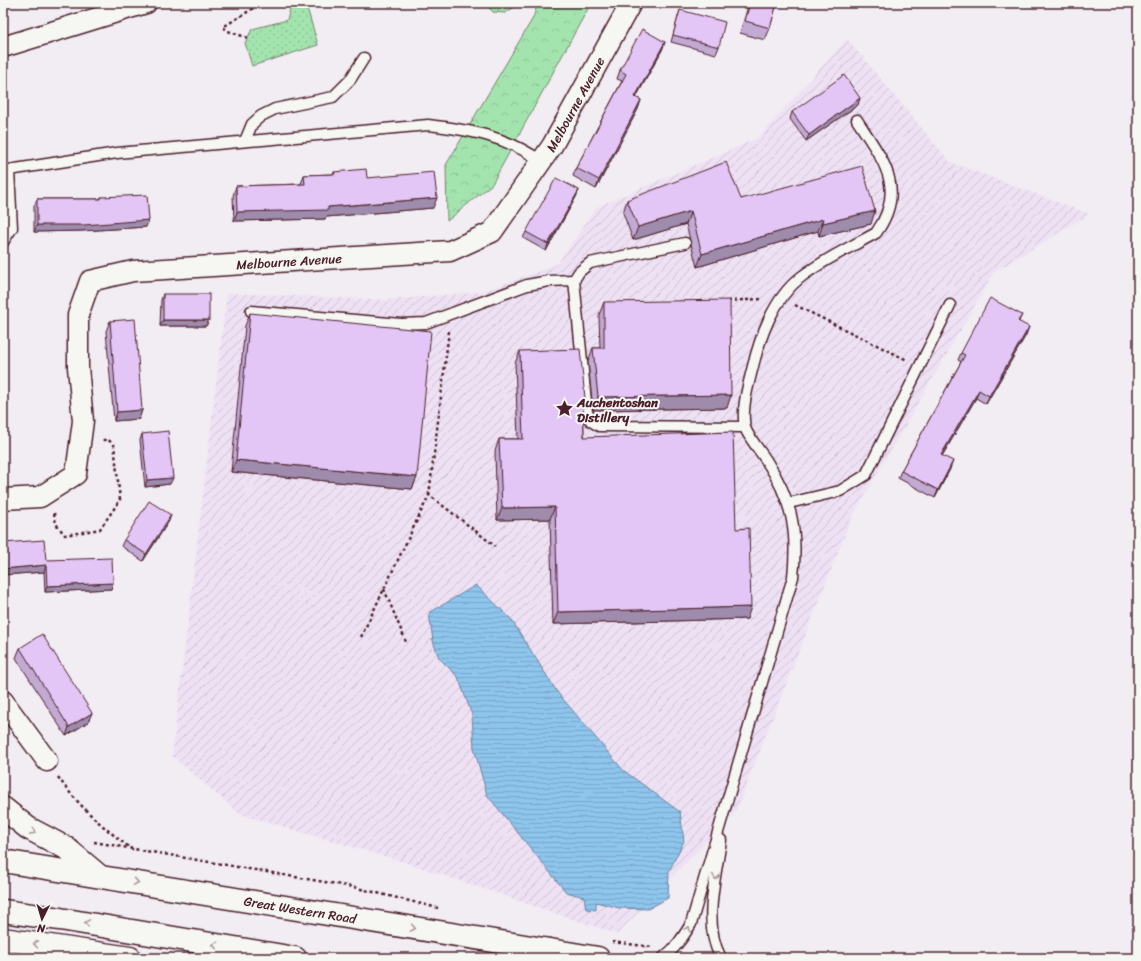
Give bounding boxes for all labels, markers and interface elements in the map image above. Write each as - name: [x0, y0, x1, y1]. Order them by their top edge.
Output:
- street label: Melbourne Avenue: [539, 52, 611, 156]
- street label: Melbourne Avenue: [235, 246, 343, 276]
- place label: Auchentoshan Distillery: [576, 391, 659, 429]
- place icon: Auchentoshan Distillery: [554, 399, 574, 419]
- one-way arrow: [29, 827, 36, 834]
- one-way arrow: [712, 874, 721, 880]
- one-way arrow: [133, 877, 139, 886]
- street label: Great Western Road: [242, 889, 359, 930]
- north arrow: [22, 899, 62, 939]
- text: N: [36, 919, 47, 938]
- one-way arrow: [84, 919, 90, 928]
- one-way arrow: [410, 923, 416, 932]
- one-way arrow: [683, 925, 691, 933]
- one-way arrow: [33, 940, 39, 949]
- one-way arrow: [212, 941, 218, 949]

